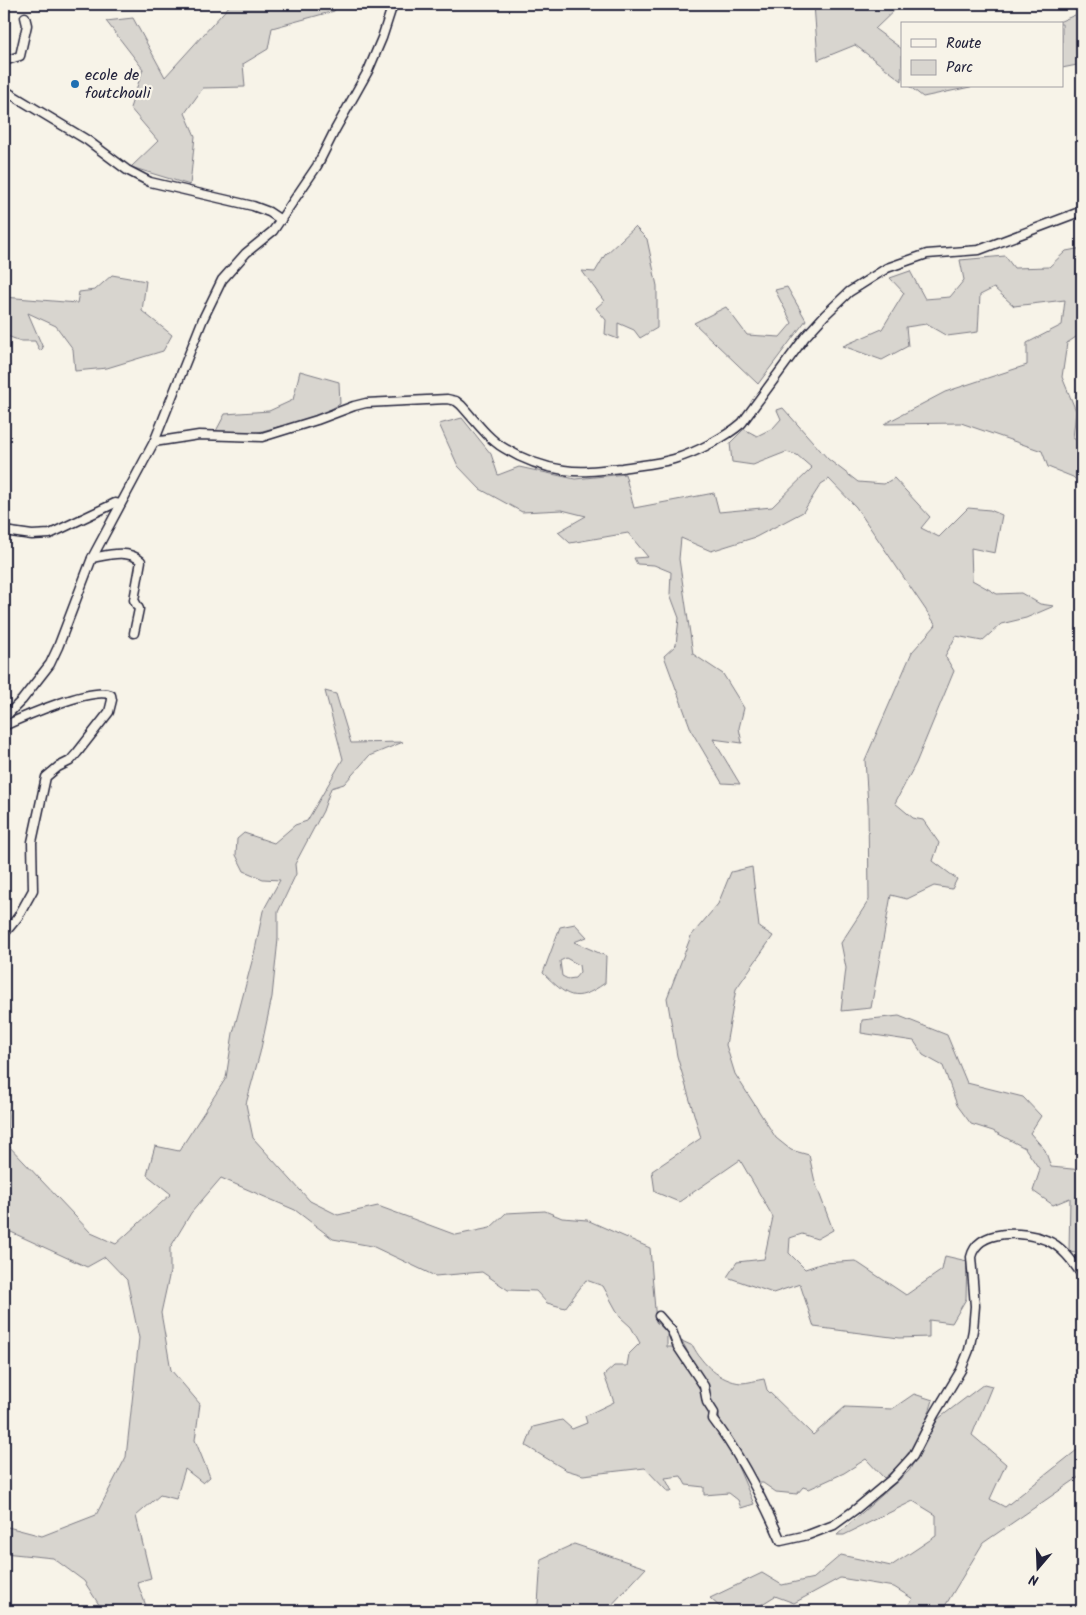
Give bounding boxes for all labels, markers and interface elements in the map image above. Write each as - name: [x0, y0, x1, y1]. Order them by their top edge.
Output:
- legend: [901, 22, 1064, 88]
- text: Route: [946, 32, 982, 56]
- text: Parc: [946, 56, 973, 80]
- place label: ecole de foutchouli: [85, 63, 152, 106]
- marker: ecole de foutchouli: [69, 78, 81, 90]
- north arrow: [1014, 1542, 1064, 1592]
- text: N: [1026, 1567, 1042, 1591]

